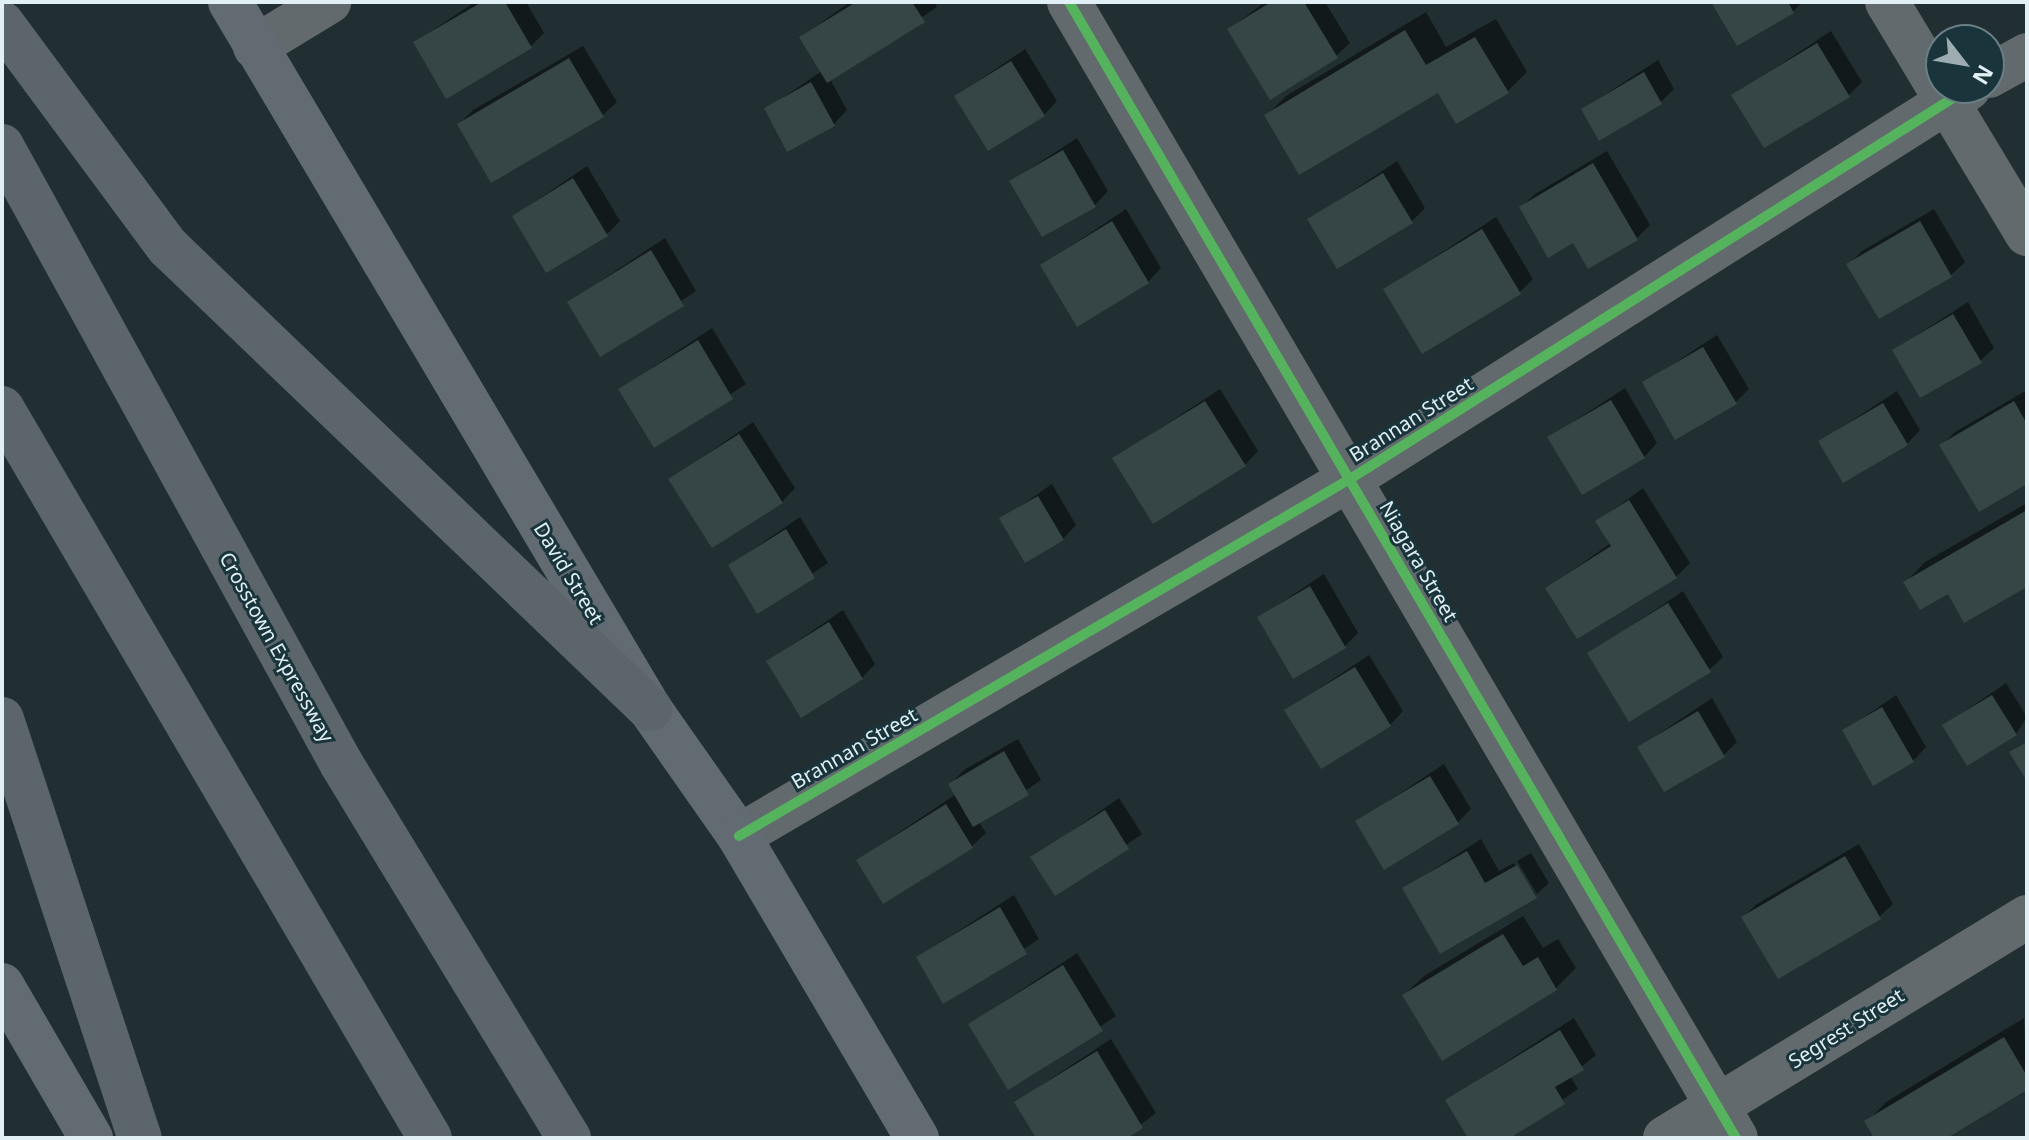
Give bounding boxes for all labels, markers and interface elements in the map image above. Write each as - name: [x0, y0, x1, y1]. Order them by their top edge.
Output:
- north arrow: [1925, 24, 2005, 104]
- text: N: [1966, 60, 2001, 91]
- street label: Brannan Street: [1345, 371, 1477, 467]
- street label: Niagara Street: [1375, 496, 1463, 626]
- street label: David Street: [529, 518, 609, 628]
- street label: Crosstown Expressway: [215, 548, 339, 746]
- street label: Brannan Street: [787, 702, 921, 794]
- street label: Segrest Street: [1784, 983, 1908, 1073]

